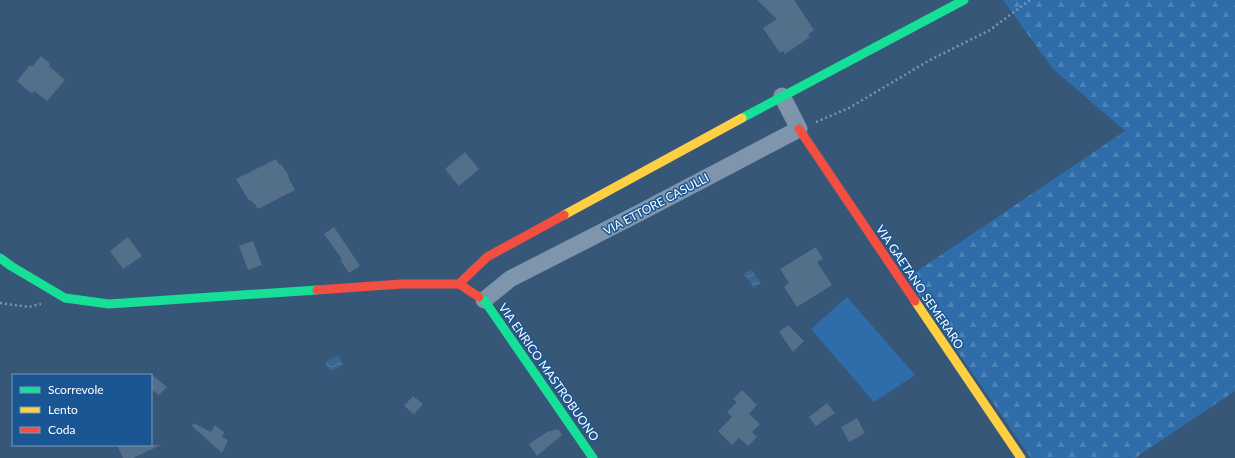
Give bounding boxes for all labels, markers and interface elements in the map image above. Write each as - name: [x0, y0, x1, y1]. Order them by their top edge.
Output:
- street label: VIA ETTORE CASULLI: [601, 170, 711, 238]
- street label: VIA GAETANO SEMERARO: [873, 222, 967, 352]
- street label: VIA ENRICO MASTROBUONO: [496, 300, 603, 444]
- legend: [12, 374, 152, 446]
- text: Scorrevole: [48, 382, 104, 397]
- text: Lento: [48, 402, 78, 417]
- text: Coda: [48, 422, 75, 437]

